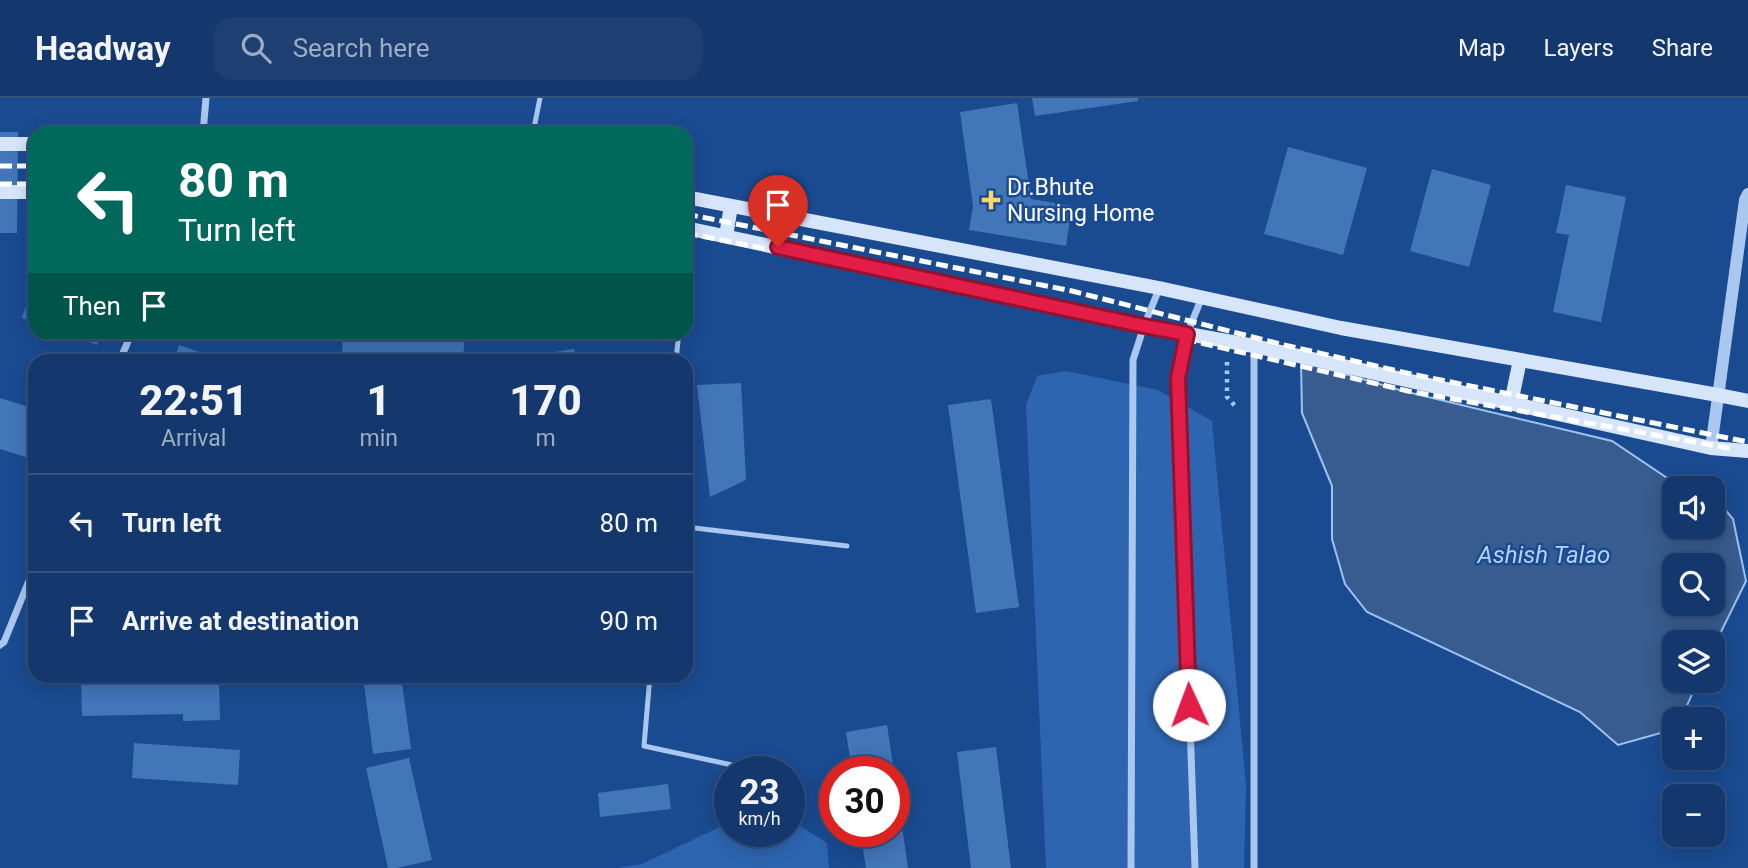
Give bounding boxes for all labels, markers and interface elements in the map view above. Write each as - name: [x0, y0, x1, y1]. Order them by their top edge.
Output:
- search box: [213, 17, 703, 80]
- text: Headway: [35, 29, 171, 68]
- icon: search: [237, 29, 275, 67]
- text: Search here: [293, 33, 429, 63]
- text: Map: [1458, 34, 1506, 62]
- text: Layers: [1544, 34, 1614, 62]
- text: Share: [1652, 34, 1713, 62]
- text: 80 m: [178, 152, 289, 209]
- icon: left: [63, 154, 154, 245]
- place label: Dr.Bhute Nursing Home: [1007, 174, 1155, 227]
- pin: [748, 175, 808, 247]
- icon: arrive: [759, 186, 797, 224]
- marker: Dr.Bhute Nursing Home: [981, 190, 1001, 210]
- text: Turn left: [178, 211, 296, 249]
- icon: arrive: [135, 287, 173, 325]
- text: Then: [63, 291, 121, 321]
- text: 22:51: [139, 376, 248, 425]
- text: 1: [367, 376, 391, 425]
- text: 170: [509, 376, 582, 425]
- text: Arrival: [161, 425, 226, 452]
- text: min: [359, 425, 398, 452]
- text: m: [535, 425, 556, 452]
- map controls: [1662, 476, 1725, 847]
- button: sound: [1662, 476, 1725, 539]
- icon: left: [63, 504, 101, 542]
- text: Turn left: [122, 508, 221, 538]
- text: 80 m: [600, 508, 658, 538]
- water label: Ashish Talao: [1477, 541, 1610, 569]
- button: search: [1662, 553, 1725, 616]
- icon: arrive: [63, 602, 101, 640]
- text: Arrive at destination: [122, 606, 359, 636]
- text: 90 m: [600, 606, 658, 636]
- button: layers: [1662, 630, 1725, 693]
- position arrow: [1152, 668, 1226, 742]
- button: +: [1662, 707, 1725, 770]
- speed limit sign: 30: [819, 756, 910, 847]
- text: 23: [739, 772, 780, 813]
- button: −: [1662, 784, 1725, 847]
- text: km/h: [738, 808, 781, 829]

